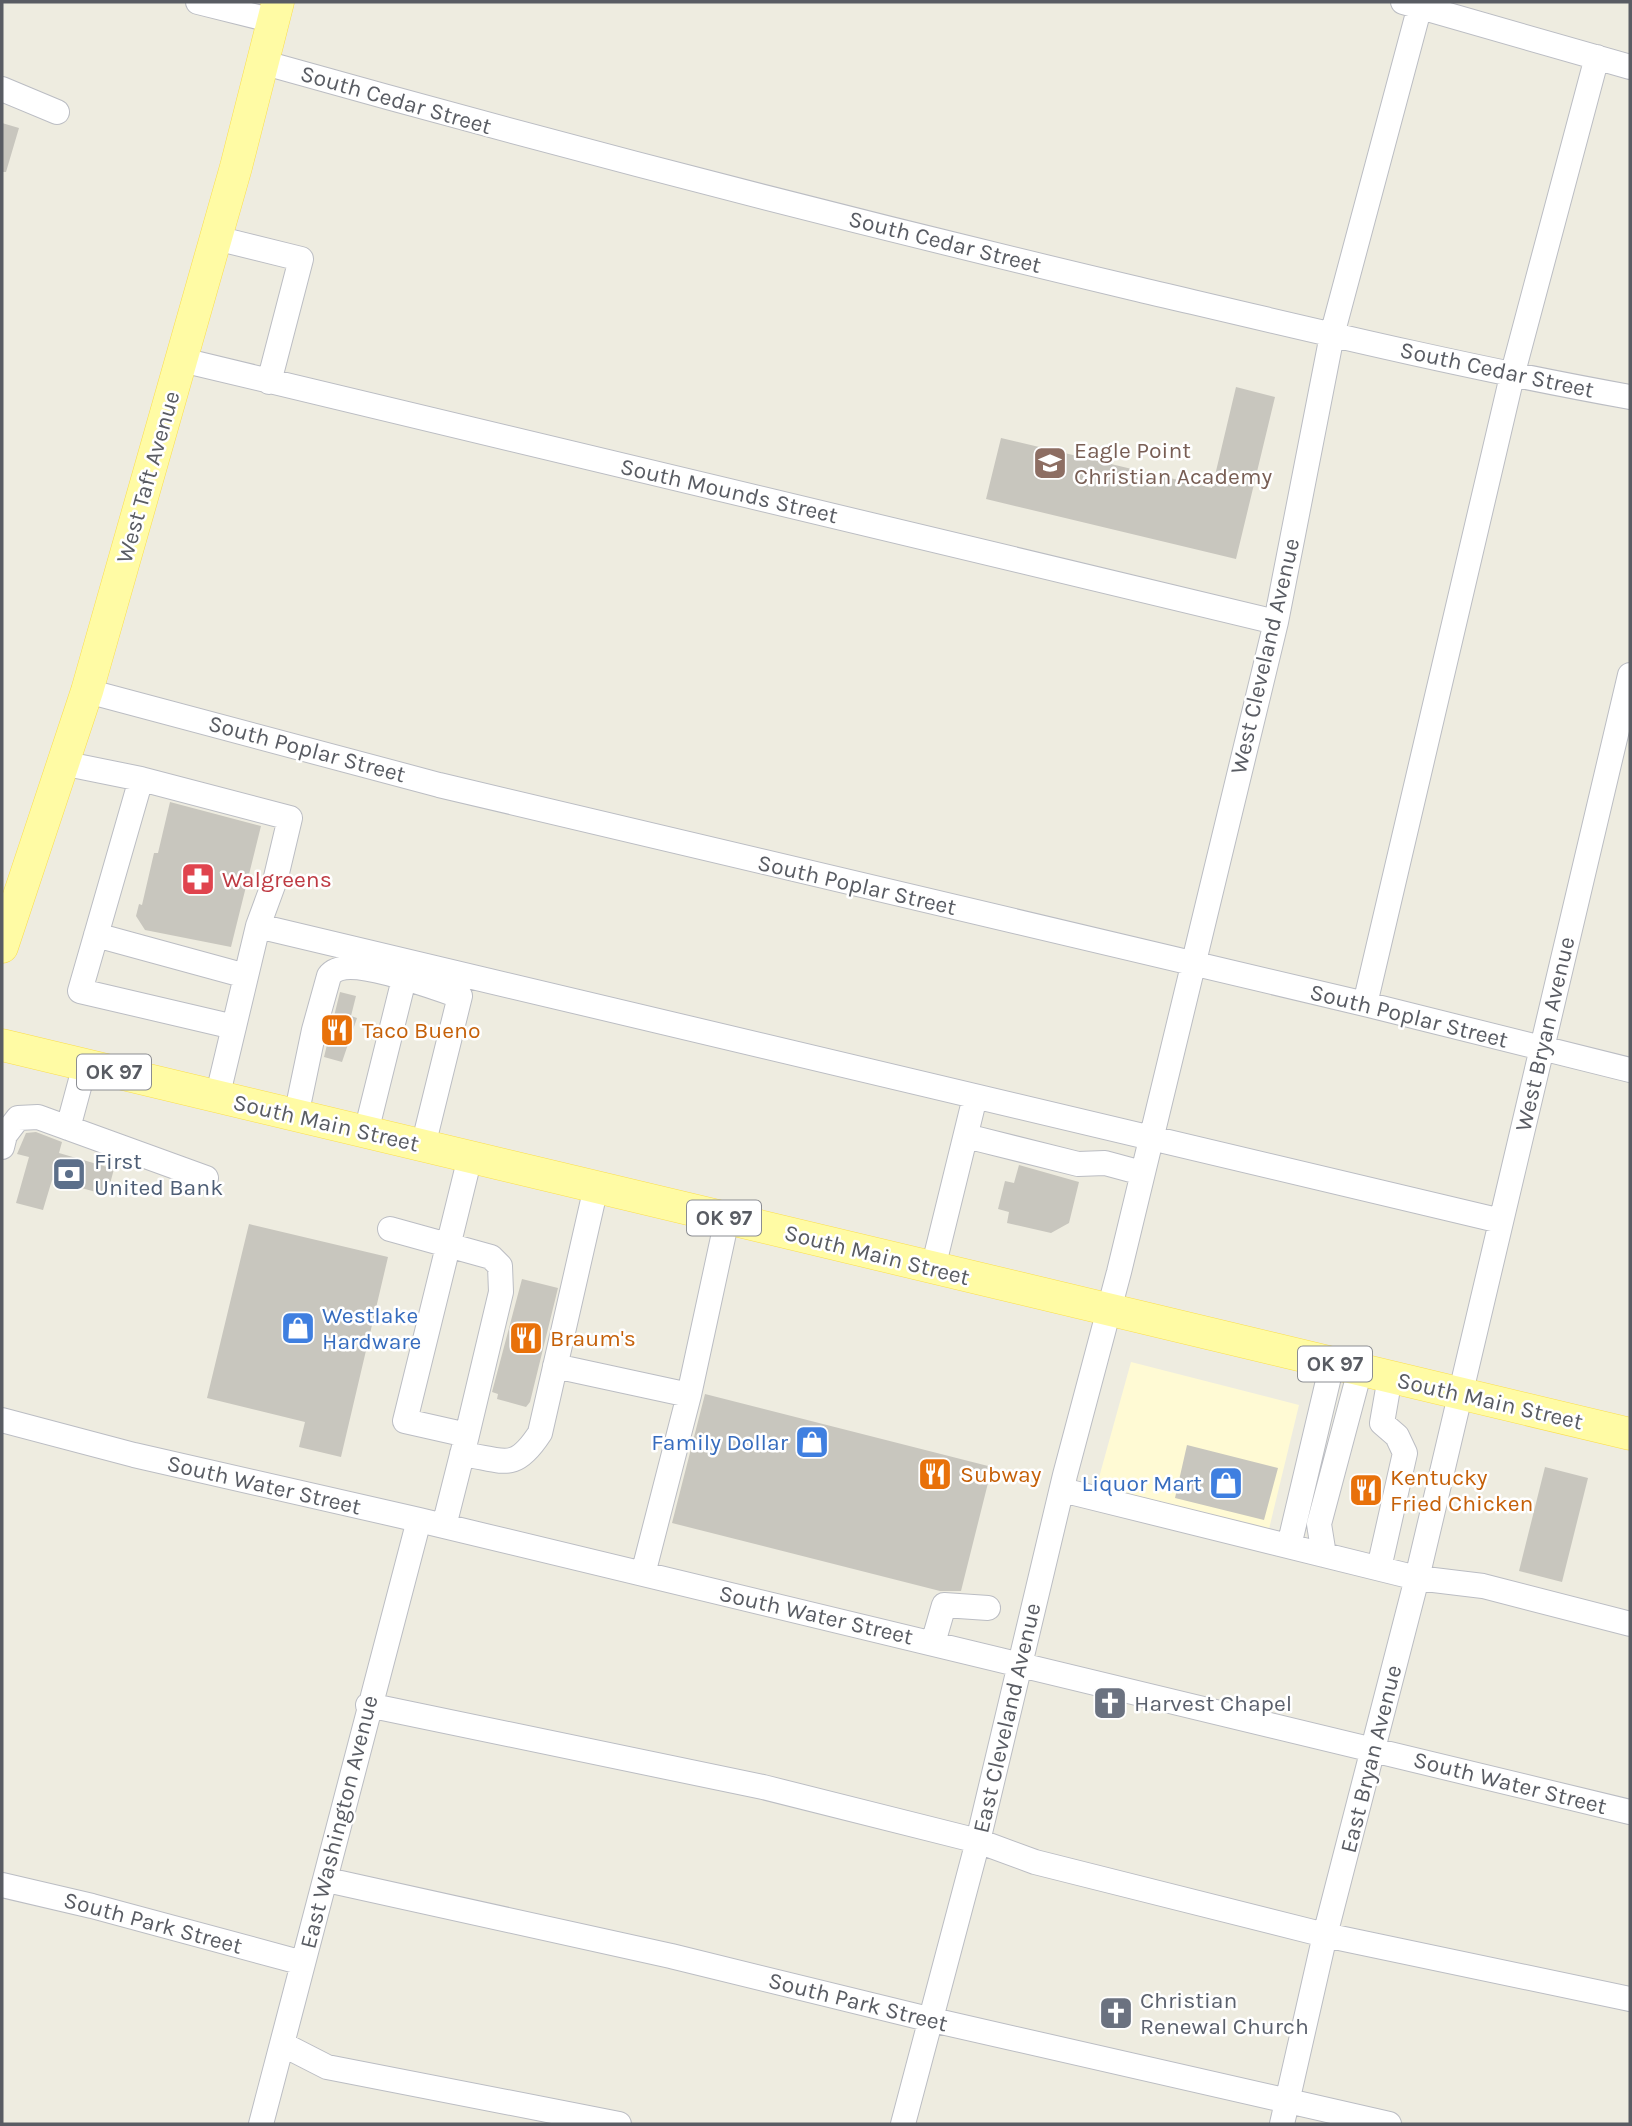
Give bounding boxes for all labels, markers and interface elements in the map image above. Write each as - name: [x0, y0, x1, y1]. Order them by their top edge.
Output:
- street label: South Cedar Street: [297, 60, 495, 140]
- street label: South Cedar Street: [846, 205, 1044, 279]
- street label: South Cedar Street: [1398, 336, 1597, 404]
- street label: West Taft Avenue: [111, 388, 185, 566]
- place label: Eagle Point Christian Academy: [1074, 437, 1272, 490]
- school or university icon: Eagle Point Christian Academy: [1031, 444, 1069, 482]
- street label: South Mounds Street: [618, 453, 841, 529]
- street label: West Cleveland Avenue: [1225, 535, 1305, 777]
- street label: South Poplar Street: [205, 710, 409, 788]
- street label: South Poplar Street: [755, 849, 959, 921]
- pharmacy icon: Walgreens: [179, 860, 217, 898]
- place label: Walgreens: [222, 866, 332, 893]
- street label: West Bryan Avenue: [1509, 934, 1581, 1134]
- street label: South Poplar Street: [1307, 978, 1511, 1054]
- restaurant icon: Taco Bueno: [318, 1011, 356, 1049]
- place label: Taco Bueno: [362, 1017, 481, 1044]
- road number: OK 97: [77, 1054, 151, 1090]
- street label: South Main Street: [230, 1088, 422, 1158]
- place label: First United Bank: [94, 1148, 223, 1201]
- bank icon: First United Bank: [50, 1155, 88, 1193]
- road number: OK 97: [687, 1200, 761, 1236]
- street label: South Main Street: [782, 1219, 973, 1291]
- place label: Westlake Hardware: [322, 1302, 421, 1355]
- shop icon: Westlake Hardware: [279, 1309, 317, 1347]
- restaurant icon: Braum's: [507, 1319, 545, 1357]
- place label: Braum's: [550, 1325, 636, 1352]
- road number: OK 97: [1298, 1346, 1372, 1382]
- street label: South Main Street: [1394, 1366, 1586, 1436]
- shop icon: Family Dollar: [793, 1423, 831, 1461]
- place label: Family Dollar: [651, 1429, 789, 1456]
- street label: South Water Street: [164, 1450, 364, 1521]
- restaurant icon: Subway: [916, 1455, 954, 1493]
- place label: Subway: [960, 1461, 1042, 1488]
- shop icon: Liquor Mart: [1207, 1464, 1245, 1502]
- place label: Kentucky Fried Chicken: [1390, 1464, 1533, 1517]
- place label: Liquor Mart: [1082, 1470, 1202, 1497]
- restaurant icon: Kentucky Fried Chicken: [1347, 1471, 1385, 1509]
- street label: South Water Street: [716, 1580, 916, 1651]
- street label: East Cleveland Avenue: [967, 1600, 1047, 1836]
- street label: East Bryan Avenue: [1335, 1662, 1407, 1856]
- church icon: Harvest Chapel: [1091, 1684, 1129, 1722]
- place label: Harvest Chapel: [1134, 1690, 1292, 1717]
- street label: East Washington Avenue: [294, 1692, 384, 1952]
- street label: South Water Street: [1411, 1746, 1610, 1820]
- street label: South Park Street: [61, 1886, 246, 1960]
- street label: South Park Street: [766, 1967, 951, 2037]
- place label: Christian Renewal Church: [1140, 1987, 1309, 2040]
- church icon: Christian Renewal Church: [1097, 1994, 1135, 2032]

